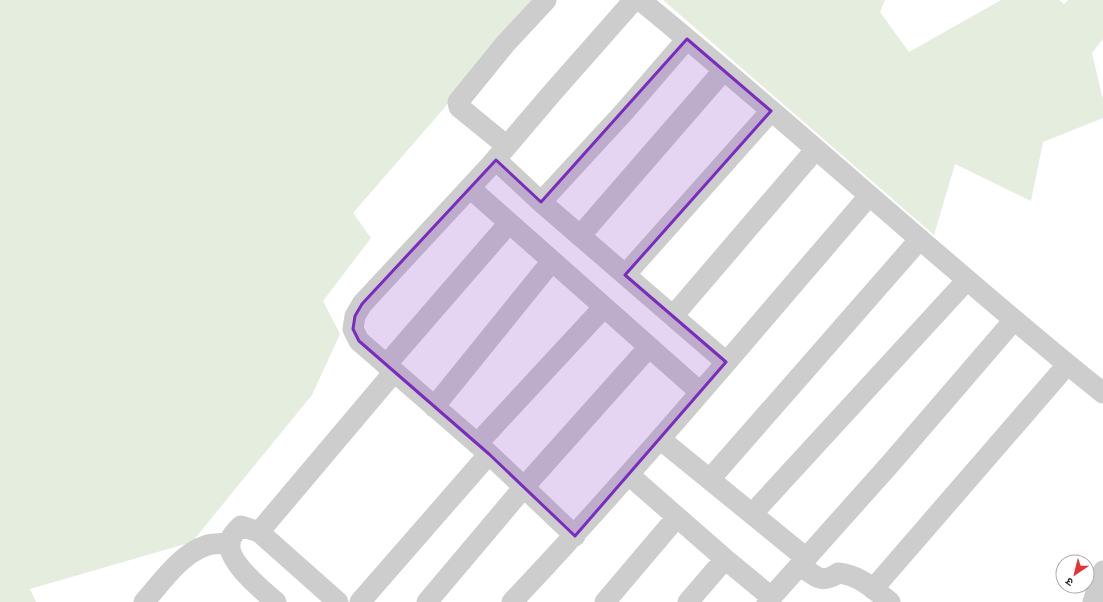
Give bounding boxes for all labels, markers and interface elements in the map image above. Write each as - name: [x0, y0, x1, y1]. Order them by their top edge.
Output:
- north arrow: [1055, 554, 1095, 594]
- text: उ: [1062, 574, 1076, 590]

